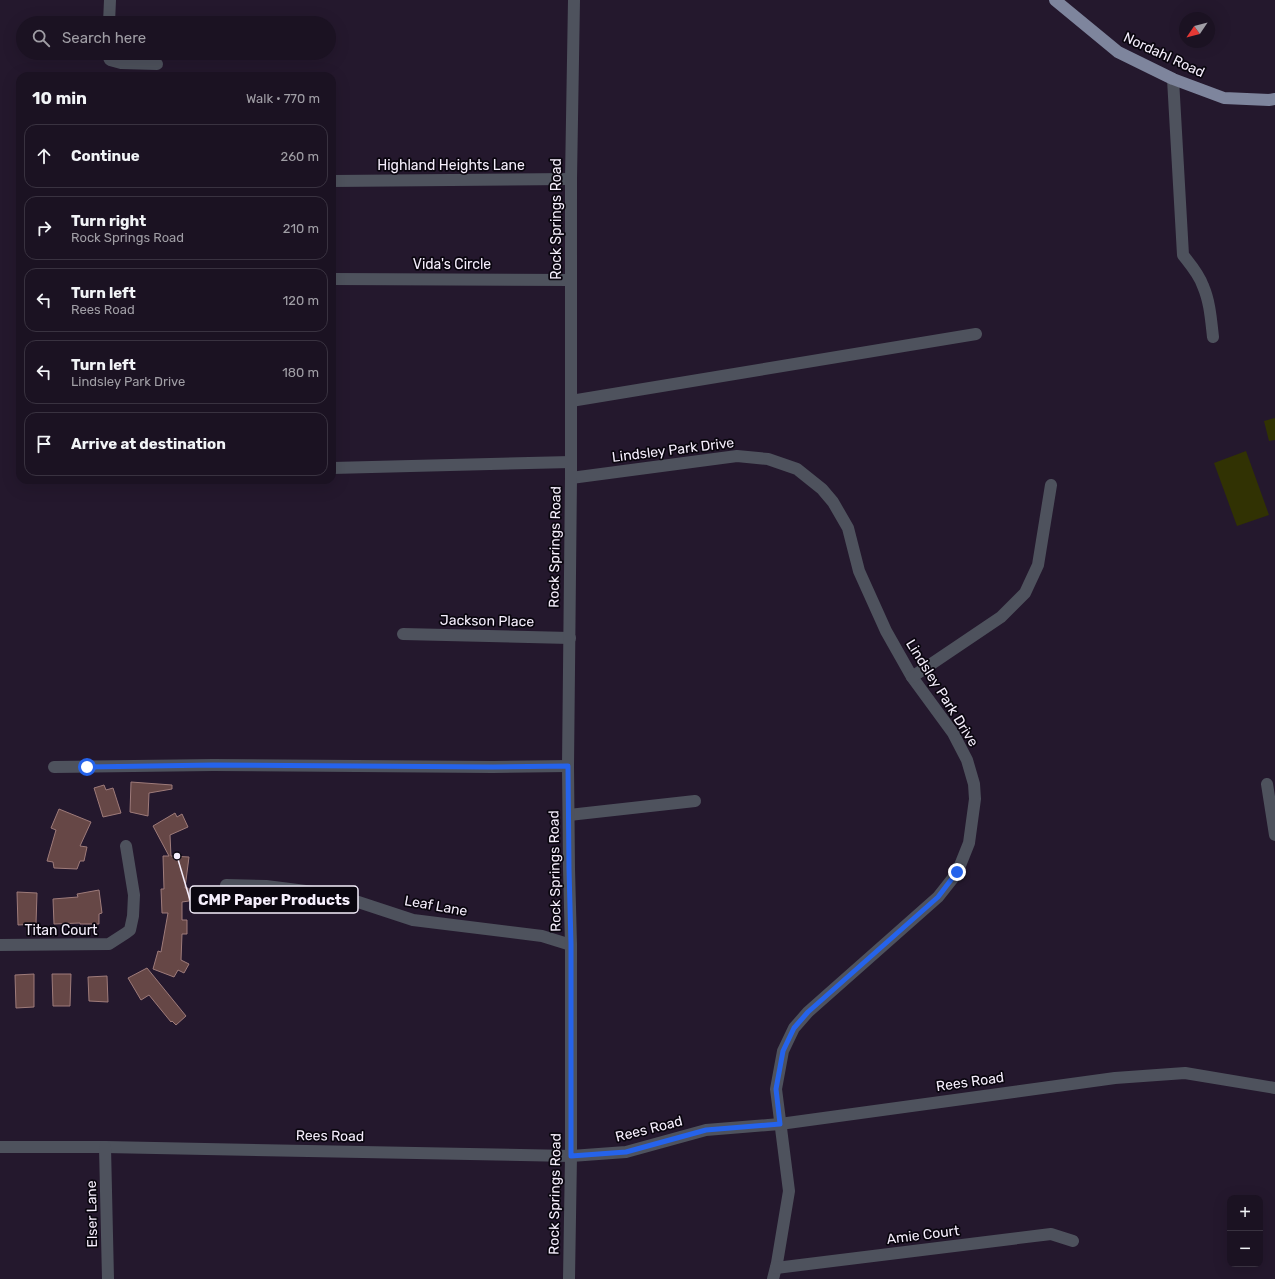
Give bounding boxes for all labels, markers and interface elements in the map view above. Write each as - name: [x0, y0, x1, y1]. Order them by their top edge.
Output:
- north arrow: [1179, 12, 1215, 48]
- search box: [16, 16, 336, 60]
- icon: search: [30, 27, 52, 49]
- text: Search here: [62, 29, 146, 47]
- street label: Nordahl Road: [1121, 29, 1207, 81]
- text: 10 min: [32, 88, 87, 108]
- text: Walk · 770 m: [246, 91, 320, 106]
- icon: ahead: [33, 145, 55, 167]
- text: Continue: [71, 147, 140, 165]
- text: 260 m: [281, 149, 319, 164]
- street label: Highland Heights Lane: [377, 157, 525, 174]
- street label: Rock Springs Road: [548, 158, 565, 280]
- text: Turn right: [71, 212, 146, 230]
- icon: right: [33, 217, 55, 239]
- text: 210 m: [283, 221, 319, 236]
- text: Rock Springs Road: [71, 230, 184, 245]
- street label: Vida's Circle: [413, 256, 491, 273]
- text: Turn left: [71, 284, 136, 302]
- icon: left: [33, 289, 55, 311]
- text: 120 m: [283, 293, 319, 308]
- text: Rees Road: [71, 302, 135, 317]
- text: Turn left: [71, 356, 136, 374]
- icon: left: [33, 361, 55, 383]
- text: 180 m: [282, 365, 319, 380]
- text: Lindsley Park Drive: [71, 374, 185, 389]
- icon: arrive: [33, 433, 55, 455]
- street label: Lindsley Park Drive: [611, 434, 735, 466]
- text: Arrive at destination: [71, 435, 226, 453]
- street label: Rock Springs Road: [545, 486, 565, 608]
- street label: Jackson Place: [440, 612, 534, 630]
- street label: Lindsley Park Drive: [902, 636, 982, 750]
- route start: [78, 758, 96, 776]
- street label: Rock Springs Road: [545, 810, 565, 932]
- route end: [948, 863, 966, 881]
- callout: CMP Paper Products: [190, 886, 358, 913]
- text: CMP Paper Products: [198, 891, 350, 909]
- street label: Leaf Lane: [403, 892, 469, 920]
- street label: Titan Court: [24, 922, 98, 939]
- street label: Rees Road: [935, 1069, 1005, 1095]
- street label: Rees Road: [614, 1112, 684, 1146]
- street label: Rees Road: [296, 1127, 364, 1145]
- street label: Rock Springs Road: [545, 1133, 565, 1255]
- street label: Elser Lane: [83, 1180, 101, 1248]
- map controls: [1227, 1195, 1263, 1267]
- button: +: [1227, 1195, 1263, 1231]
- street label: Amie Court: [886, 1222, 961, 1248]
- button: −: [1227, 1231, 1263, 1267]

